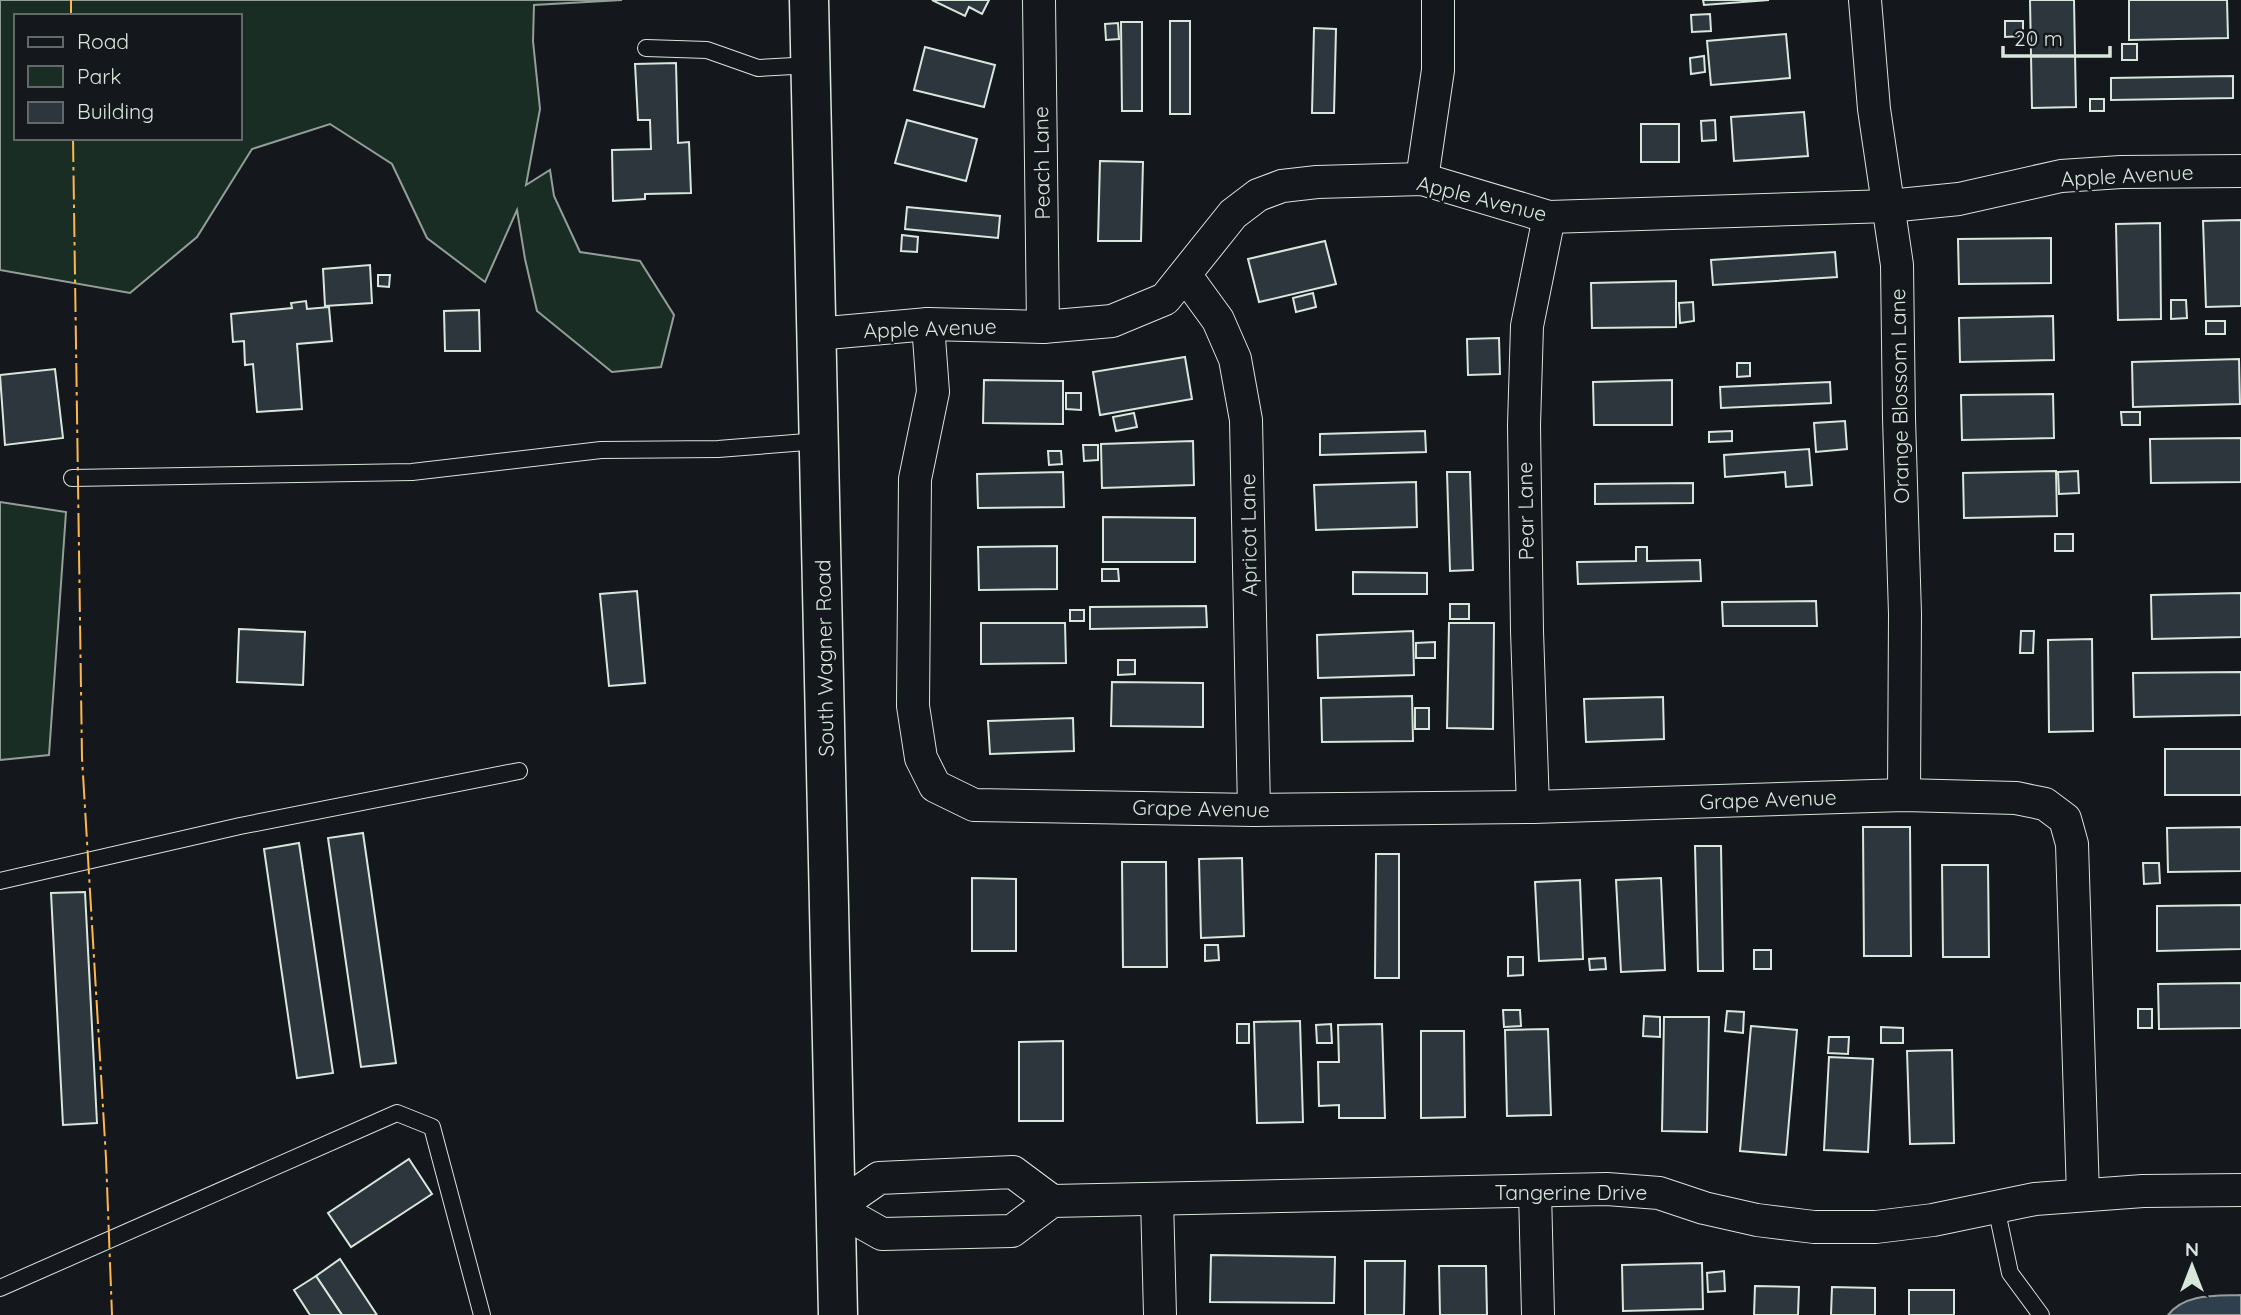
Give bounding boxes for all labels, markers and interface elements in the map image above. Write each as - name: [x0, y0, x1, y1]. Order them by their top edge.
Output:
- legend: [14, 14, 242, 140]
- scale bar: [2003, 14, 2110, 58]
- text: 20 m: [2014, 25, 2063, 51]
- text: Road: [77, 28, 129, 54]
- text: Park: [77, 63, 121, 89]
- text: Building: [77, 98, 154, 124]
- street label: Peach Lane: [1027, 106, 1055, 220]
- street label: Apple Avenue: [2060, 159, 2194, 191]
- street label: Apple Avenue: [1414, 169, 1550, 227]
- street label: Orange Blossom Lane: [1884, 288, 1914, 504]
- street label: Apple Avenue: [863, 313, 997, 343]
- street label: Pear Lane: [1511, 461, 1539, 561]
- street label: Apricot Lane: [1234, 473, 1262, 597]
- street label: South Wagner Road: [809, 559, 839, 757]
- street label: Grape Avenue: [1699, 784, 1837, 814]
- street label: Grape Avenue: [1132, 794, 1270, 822]
- street label: Tangerine Drive: [1495, 1179, 1647, 1205]
- north arrow: [2157, 1231, 2227, 1301]
- text: N: [2185, 1237, 2199, 1261]

